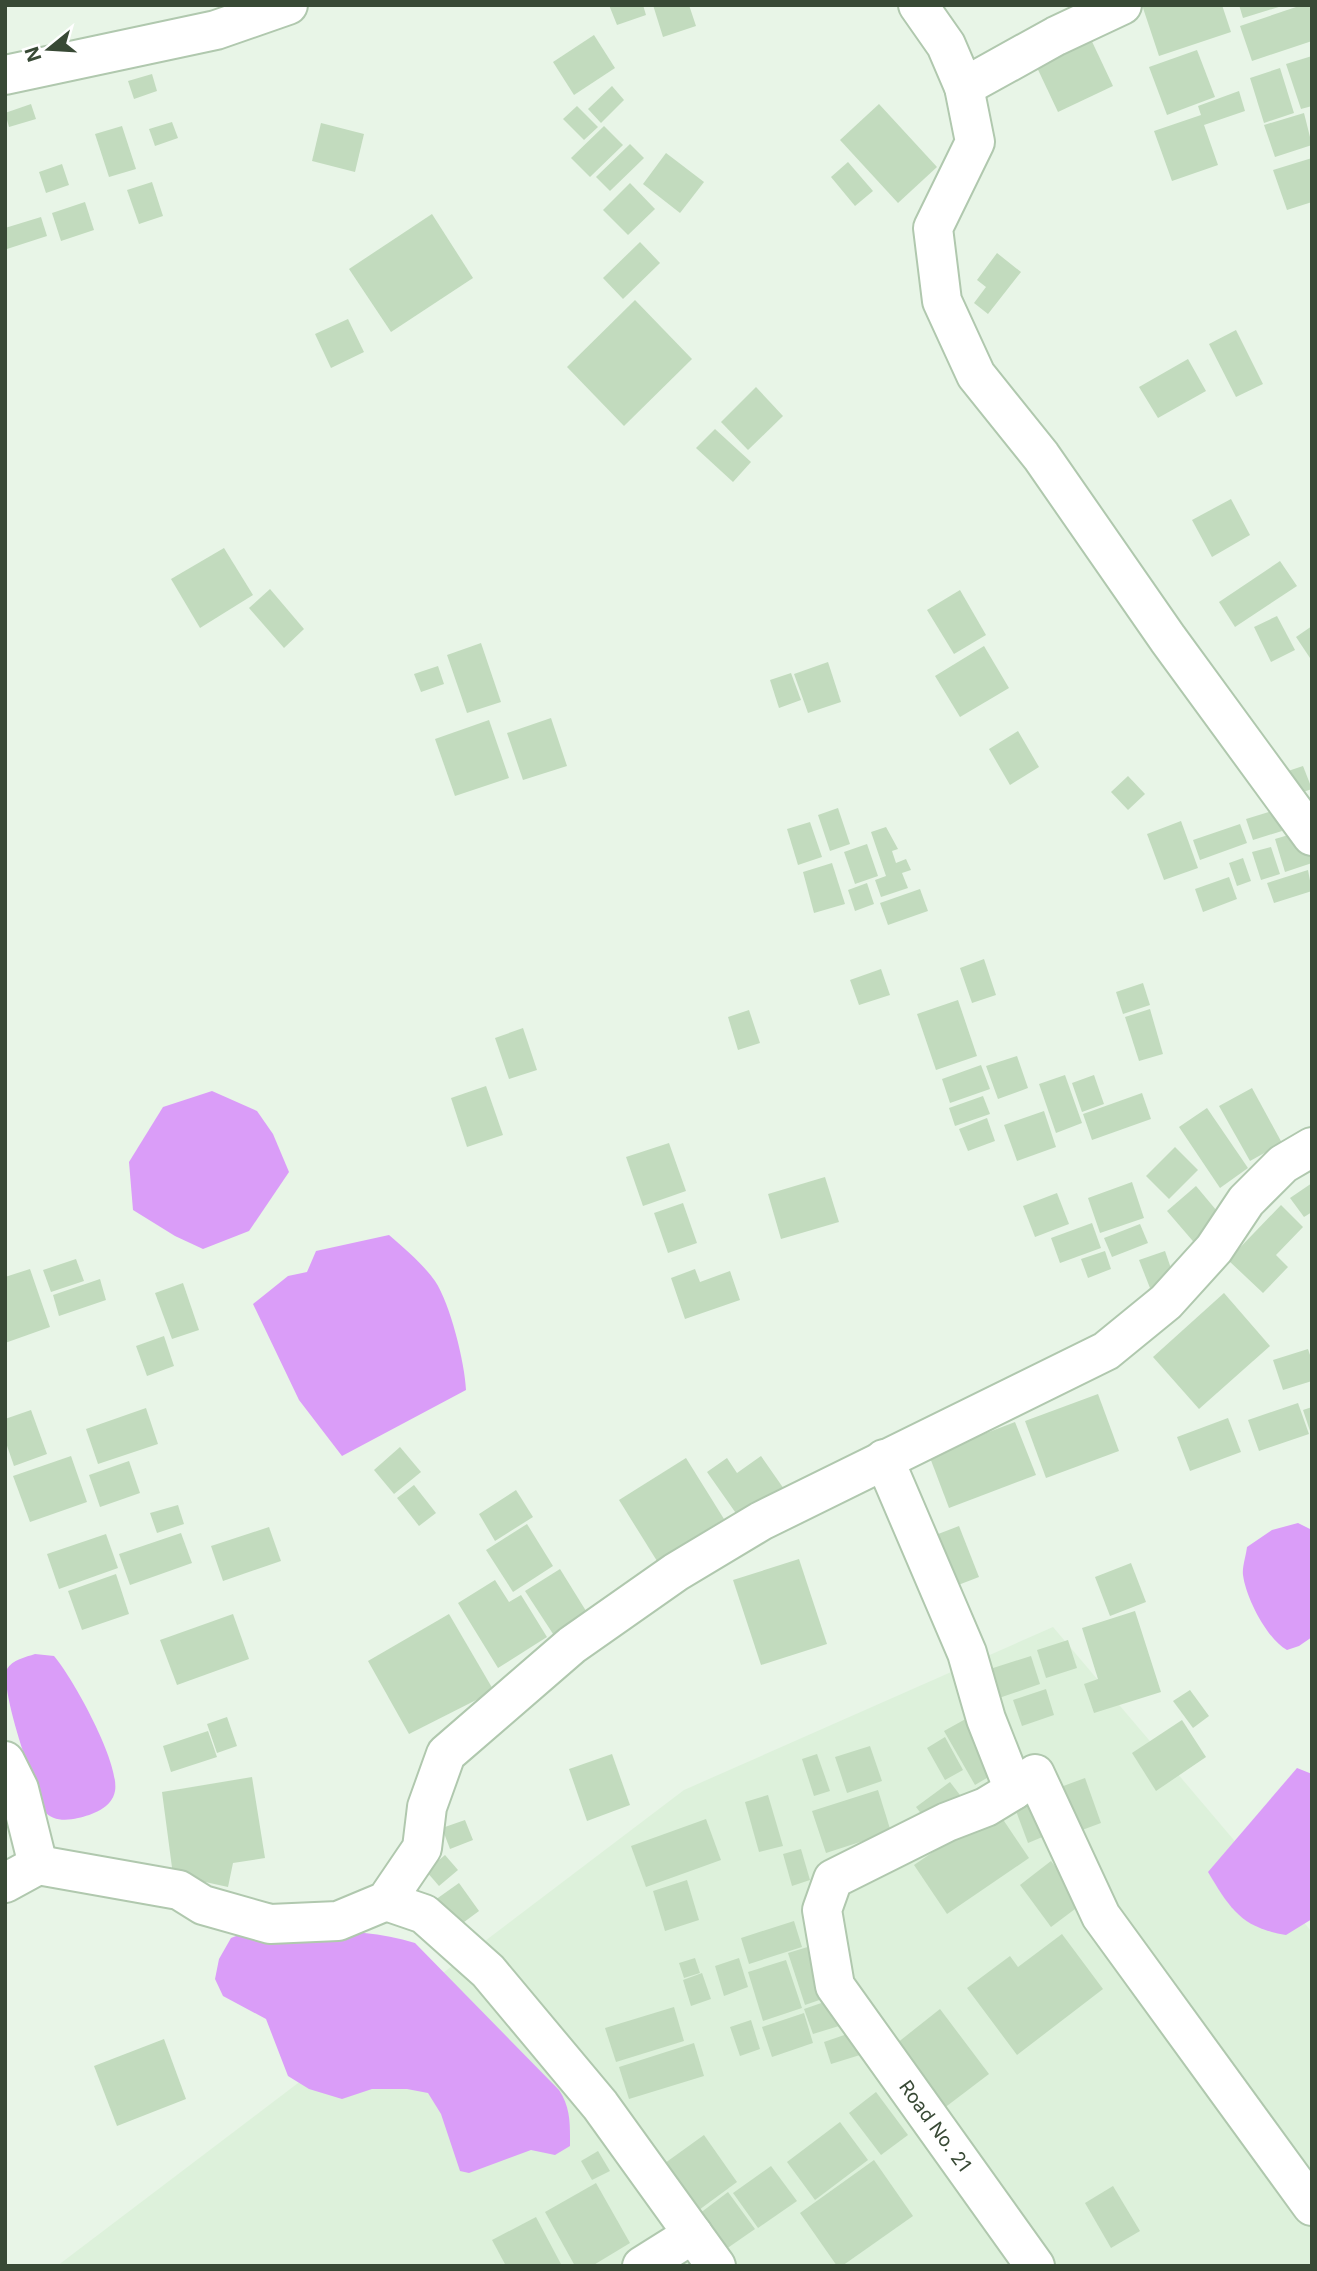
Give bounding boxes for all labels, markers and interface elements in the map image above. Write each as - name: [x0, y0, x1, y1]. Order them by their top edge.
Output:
- north arrow: [14, 14, 84, 84]
- text: N: [20, 44, 46, 65]
- street label: Road No. 21: [894, 2076, 976, 2176]

